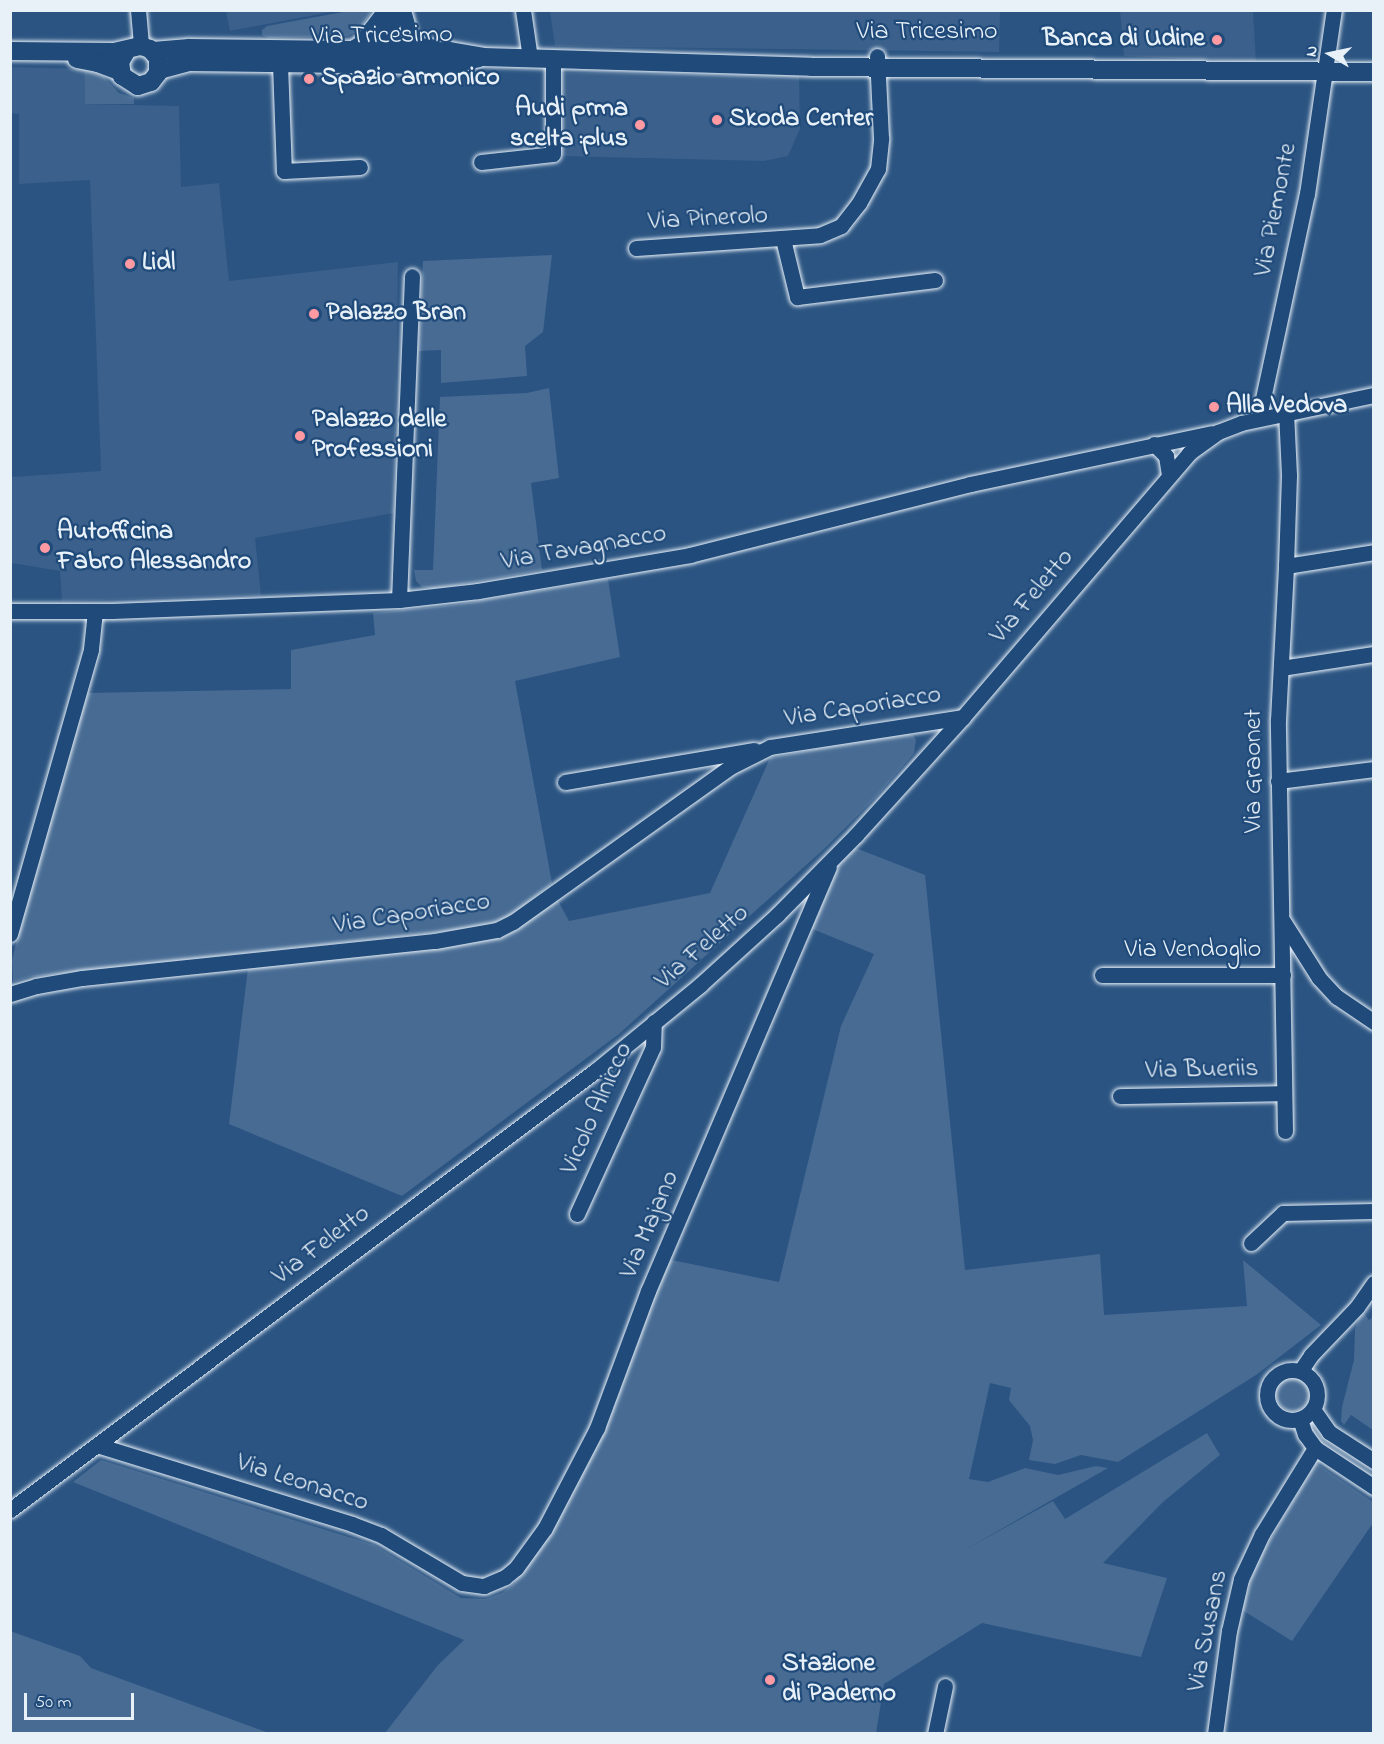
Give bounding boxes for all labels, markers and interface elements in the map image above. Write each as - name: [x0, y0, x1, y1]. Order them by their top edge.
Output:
- street label: Via Tricesimo: [856, 17, 998, 49]
- street label: Via Tricesimo: [311, 20, 453, 54]
- place label: Banca di Udine: [1043, 24, 1205, 56]
- north arrow: [1300, 24, 1360, 84]
- marker: Banca di Udine: [1210, 33, 1224, 47]
- text: N: [1300, 44, 1325, 58]
- place label: Spazio armonico: [321, 63, 500, 95]
- marker: Spazio armonico: [302, 72, 316, 86]
- place label: Audi prma scelta :plus: [510, 94, 628, 156]
- place label: Skoda Center: [729, 104, 873, 136]
- marker: Skoda Center: [710, 113, 724, 127]
- marker: Audi prma scelta :plus: [633, 118, 647, 132]
- street label: Via Piemonte: [1249, 141, 1305, 279]
- street label: Via Pinerolo: [647, 201, 769, 239]
- place label: Lidl: [142, 248, 175, 280]
- marker: Lidl: [123, 257, 137, 271]
- place label: Palazzo Bran: [326, 298, 466, 330]
- marker: Palazzo Bran: [307, 307, 321, 321]
- place label: Alla Vedova: [1226, 391, 1347, 423]
- marker: Alla Vedova: [1207, 400, 1221, 414]
- place label: Palazzo delle Professioni: [312, 405, 446, 466]
- marker: Palazzo delle Professioni: [293, 429, 307, 443]
- place label: Autofficina Fabro Alessandro: [57, 517, 251, 578]
- street label: Via Tavagnacco: [499, 519, 669, 579]
- marker: Autofficina Fabro Alessandro: [38, 541, 52, 555]
- street label: Via Feletto: [984, 543, 1082, 651]
- street label: Via Caporiacco: [782, 680, 944, 736]
- street label: Via Graonet: [1239, 709, 1271, 833]
- street label: Via Caporiacco: [331, 887, 493, 943]
- street label: Via Feletto: [650, 899, 756, 997]
- street label: Via Vendoglio: [1125, 935, 1261, 967]
- street label: Vicolo Alnicco: [555, 1038, 641, 1180]
- street label: Via Bueriis: [1145, 1054, 1259, 1088]
- street label: Via Majano: [614, 1166, 688, 1284]
- street label: Via Feletto: [267, 1199, 377, 1293]
- street label: Via Leonacco: [232, 1448, 372, 1520]
- street label: Via Susans: [1182, 1567, 1236, 1695]
- place label: Stazione di Paderno: [782, 1649, 896, 1710]
- marker: Stazione di Paderno: [763, 1673, 777, 1687]
- scale bar: [27, 1681, 136, 1719]
- text: 50 m: [35, 1690, 72, 1716]

